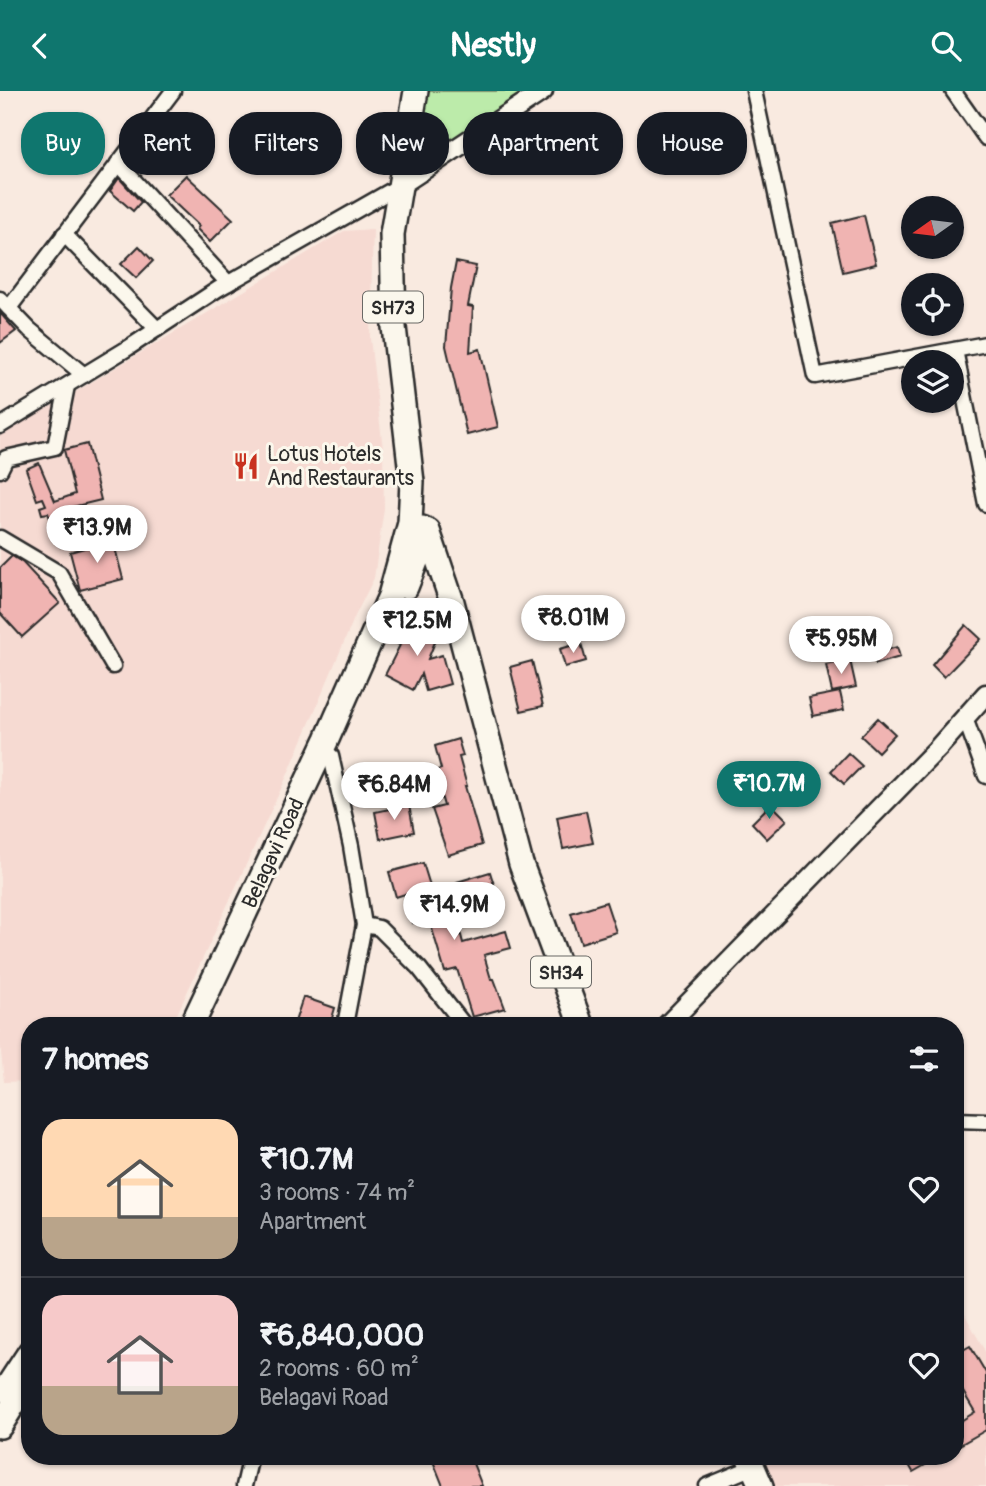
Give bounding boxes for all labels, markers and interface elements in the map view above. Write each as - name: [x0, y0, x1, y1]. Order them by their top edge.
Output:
- text: Nestly: [450, 26, 536, 66]
- icon: back: [21, 27, 59, 65]
- icon: search: [927, 27, 965, 65]
- chip: Buy: [21, 112, 105, 175]
- chip: Rent: [119, 112, 215, 175]
- chip: Filters: [229, 112, 342, 175]
- chip: New: [356, 112, 449, 175]
- chip: Apartment: [463, 112, 623, 175]
- chip: House: [637, 112, 747, 175]
- north arrow: [901, 196, 964, 259]
- map controls: [901, 196, 964, 413]
- button: locate: [901, 273, 964, 336]
- road number: SH73: [363, 291, 423, 323]
- button: layers: [901, 350, 964, 413]
- place label: Lotus Hotels And Restaurants: [267, 441, 414, 492]
- restaurant icon: Lotus Hotels And Restaurants: [231, 451, 261, 481]
- pin: ₹13.9M: [40, 505, 154, 565]
- text: ₹13.9M: [62, 513, 132, 542]
- pin: ₹8.01M: [516, 595, 630, 655]
- pin: ₹12.5M: [360, 599, 474, 658]
- text: ₹8.01M: [537, 603, 609, 632]
- text: ₹12.5M: [382, 606, 452, 635]
- pin: ₹5.95M: [784, 617, 898, 676]
- text: ₹5.95M: [805, 624, 877, 653]
- pin: ₹10.7M: [712, 761, 826, 821]
- pin: ₹6.84M: [337, 763, 451, 822]
- text: ₹10.7M: [733, 769, 805, 798]
- text: ₹6.84M: [357, 770, 431, 799]
- street label: Belagavi Road: [236, 794, 311, 913]
- pin: ₹14.9M: [397, 883, 511, 942]
- text: ₹14.9M: [419, 890, 489, 919]
- road number: SH34: [531, 957, 591, 988]
- icon: filters: [905, 1040, 943, 1078]
- text: 7 homes: [42, 1041, 149, 1078]
- text: ₹10.7M: [259, 1141, 353, 1178]
- icon: home: [98, 1147, 182, 1231]
- icon: heart: [905, 1170, 943, 1208]
- text: 3 rooms · 74 m²: [259, 1178, 415, 1207]
- text: Apartment: [259, 1207, 366, 1236]
- text: ₹6,840,000: [259, 1317, 424, 1354]
- icon: home: [98, 1323, 182, 1407]
- icon: heart: [905, 1346, 943, 1384]
- text: 2 rooms · 60 m²: [259, 1354, 419, 1383]
- text: Belagavi Road: [259, 1383, 389, 1412]

